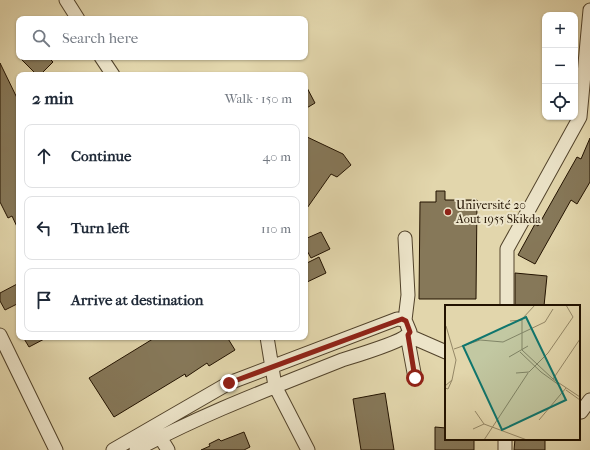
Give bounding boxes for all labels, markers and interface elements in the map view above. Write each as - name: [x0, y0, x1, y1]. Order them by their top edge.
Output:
- map controls: [542, 12, 578, 120]
- button: +: [542, 12, 578, 48]
- search box: [16, 16, 308, 60]
- icon: search: [30, 27, 52, 49]
- text: Search here: [62, 29, 138, 47]
- button: −: [542, 48, 578, 84]
- button: locate: [542, 84, 578, 120]
- text: 2 min: [32, 88, 73, 108]
- text: Walk · 150 m: [225, 91, 292, 106]
- icon: ahead: [33, 145, 55, 167]
- text: Continue: [71, 147, 131, 165]
- text: 40 m: [263, 149, 291, 164]
- place label: Université 20 Aout 1955 Skikda: [455, 198, 541, 226]
- marker: Université 20 Aout 1955 Skikda: [443, 207, 453, 217]
- icon: left: [33, 217, 55, 239]
- text: Turn left: [71, 219, 129, 237]
- text: 110 m: [261, 221, 291, 236]
- icon: arrive: [33, 289, 55, 311]
- text: Arrive at destination: [71, 291, 203, 309]
- inset map: [445, 305, 580, 440]
- route start: [406, 369, 424, 387]
- route end: [220, 374, 238, 392]

